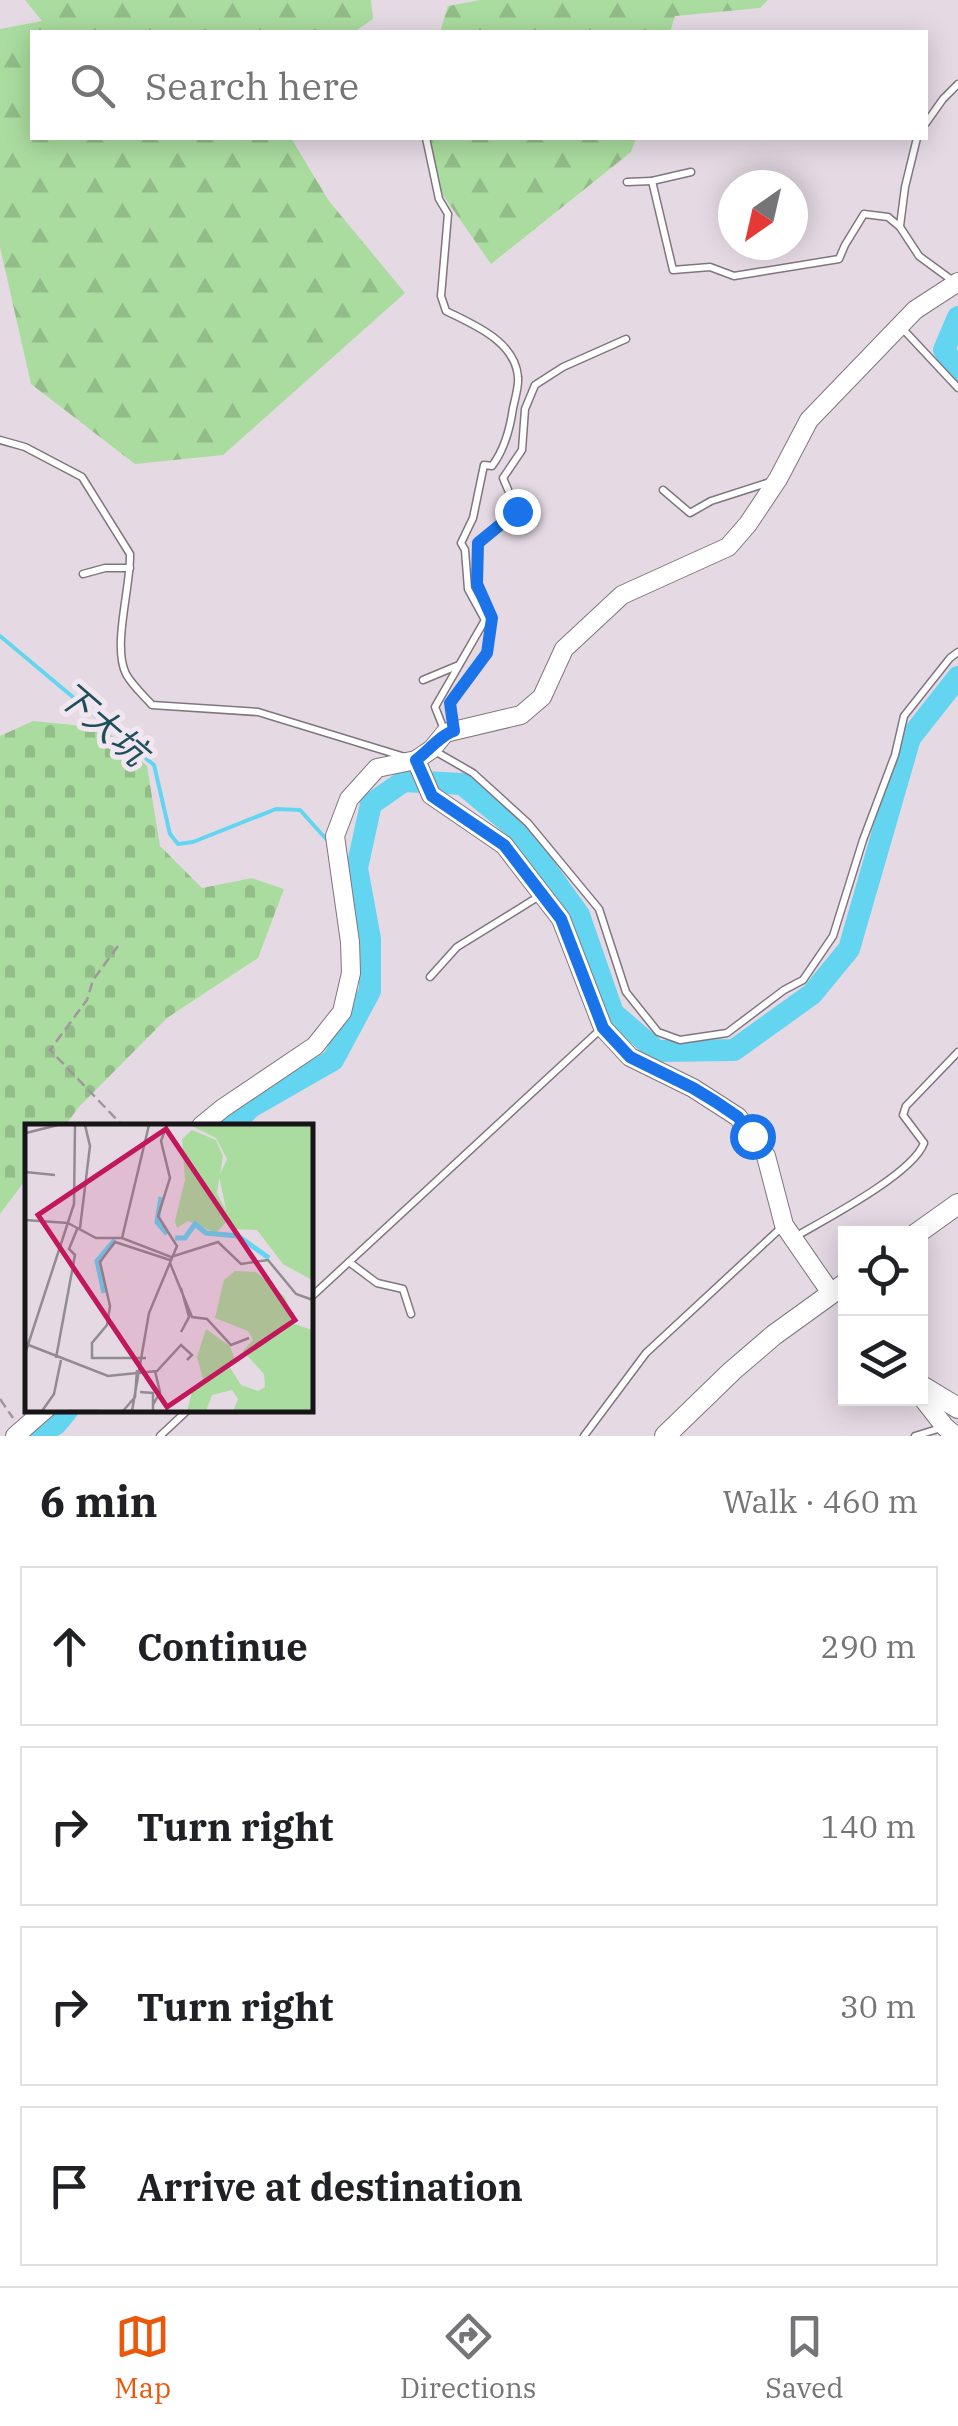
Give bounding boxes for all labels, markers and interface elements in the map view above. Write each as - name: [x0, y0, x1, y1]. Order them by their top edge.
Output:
- search box: [30, 30, 928, 140]
- icon: search: [65, 58, 120, 113]
- text: Search here: [145, 61, 359, 110]
- north arrow: [718, 170, 808, 260]
- route end: [495, 489, 541, 535]
- water label: 下大坑: [48, 671, 161, 778]
- route start: [730, 1114, 776, 1160]
- inset map: [25, 1124, 312, 1411]
- map controls: [838, 1226, 928, 1406]
- button: locate: [838, 1226, 928, 1316]
- button: layers: [838, 1316, 928, 1406]
- text: 6 min: [40, 1474, 158, 1529]
- text: Walk · 460 m: [722, 1480, 918, 1522]
- icon: ahead: [42, 1619, 97, 1674]
- text: Continue: [137, 1622, 308, 1671]
- text: 290 m: [820, 1625, 916, 1667]
- icon: right: [42, 1799, 97, 1854]
- text: Turn right: [137, 1802, 333, 1851]
- text: 140 m: [820, 1805, 916, 1847]
- icon: right: [42, 1979, 97, 2034]
- text: Turn right: [137, 1982, 333, 2031]
- text: 30 m: [840, 1985, 916, 2027]
- icon: arrive: [42, 2159, 97, 2214]
- text: Arrive at destination: [137, 2162, 523, 2211]
- tab: Map: [114, 2309, 171, 2406]
- tab: Directions: [400, 2309, 536, 2406]
- tab: Saved: [765, 2309, 844, 2406]

